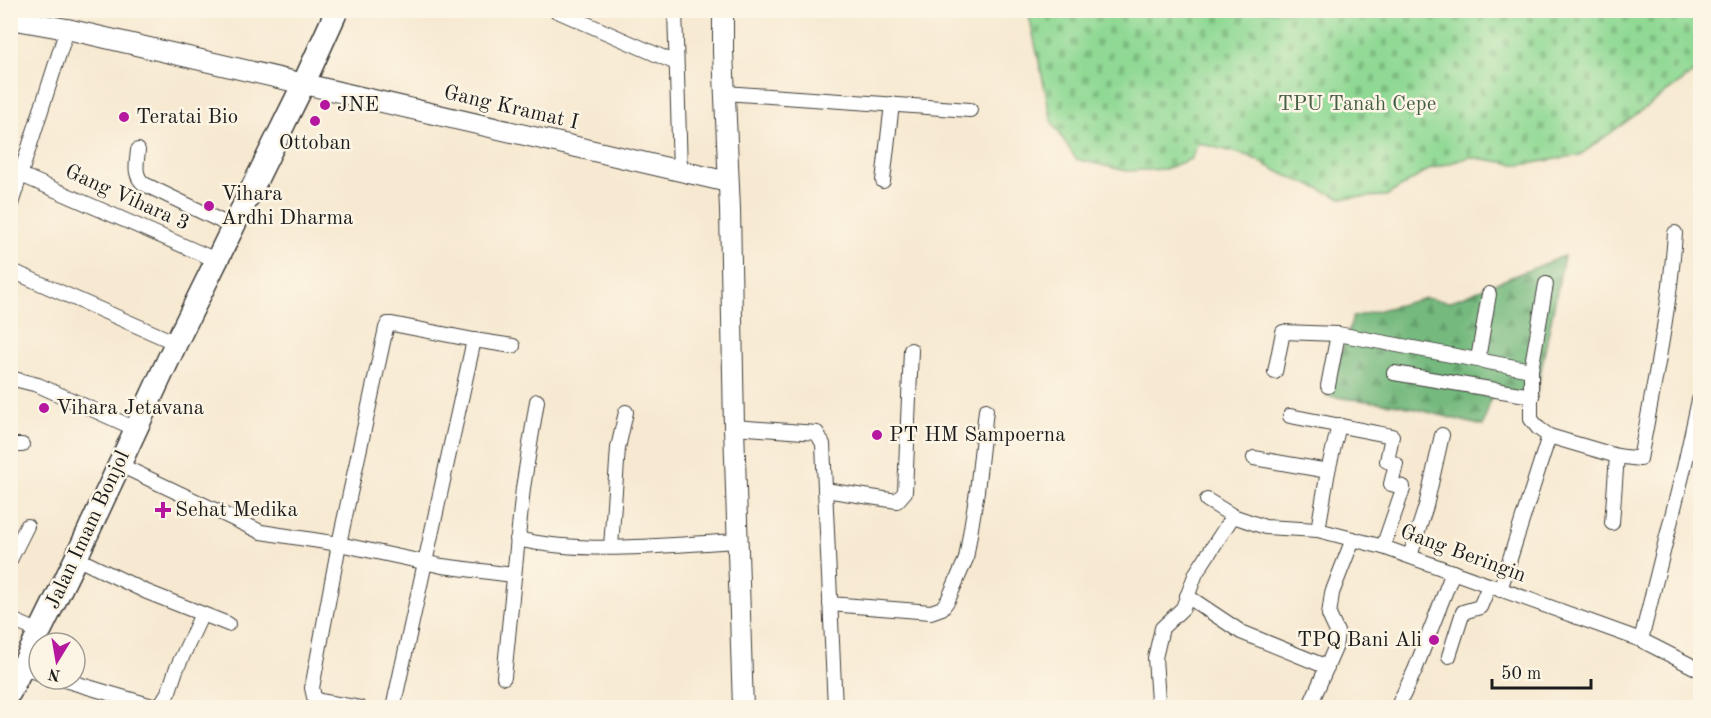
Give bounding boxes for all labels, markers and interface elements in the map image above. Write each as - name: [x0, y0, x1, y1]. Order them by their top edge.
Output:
- street label: Gang Kramat I: [442, 82, 580, 134]
- park label: TPU Tanah Cepe: [1278, 94, 1436, 115]
- place label: JNE: [337, 95, 379, 116]
- marker: JNE: [318, 98, 332, 112]
- place label: Teratai Bio: [136, 107, 238, 128]
- marker: Teratai Bio: [117, 110, 131, 124]
- marker: Ottoban: [308, 114, 322, 128]
- place label: Ottoban: [279, 133, 351, 154]
- street label: Gang Vihara 3: [62, 161, 192, 235]
- place label: Vihara Ardhi Dharma: [221, 184, 353, 229]
- marker: Vihara Ardhi Dharma: [202, 199, 216, 213]
- place label: Vihara Jetavana: [56, 398, 204, 419]
- marker: Vihara Jetavana: [37, 401, 51, 415]
- place label: PT HM Sampoerna: [889, 425, 1066, 446]
- marker: PT HM Sampoerna: [870, 428, 884, 442]
- street label: Jalan Imam Bonjol: [42, 447, 134, 612]
- place label: Sehat Medika: [175, 500, 298, 521]
- marker: Sehat Medika: [156, 503, 170, 517]
- street label: Gang Beringin: [1397, 522, 1529, 586]
- place label: TPQ Bani Ali: [1297, 630, 1422, 651]
- north arrow: [27, 631, 87, 691]
- marker: TPQ Bani Ali: [1427, 633, 1441, 647]
- scale bar: [1492, 652, 1591, 690]
- text: N: [46, 665, 62, 683]
- text: 50 m: [1501, 665, 1541, 683]

